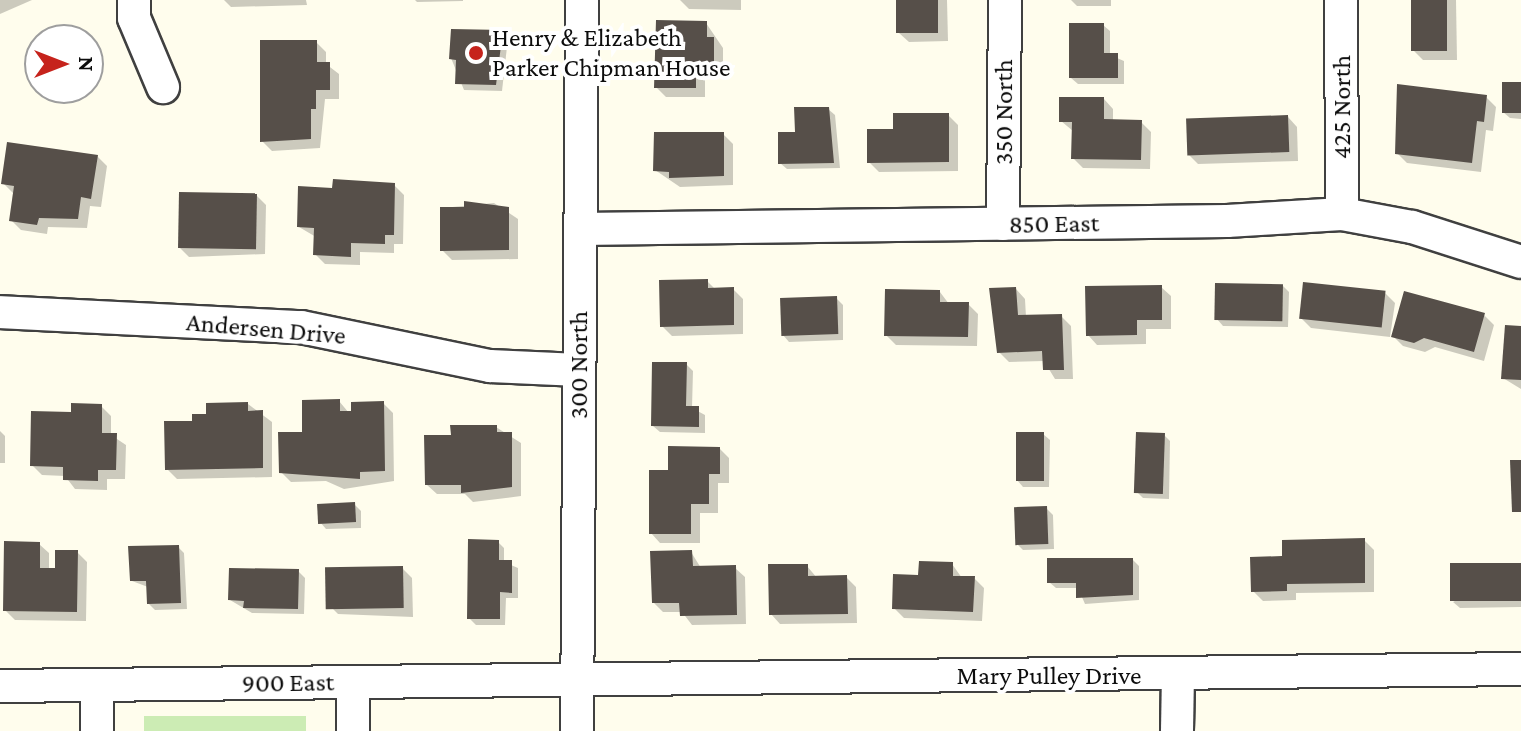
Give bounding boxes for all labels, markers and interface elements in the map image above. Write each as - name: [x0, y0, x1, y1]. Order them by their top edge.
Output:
- place label: Henry & Elizabeth Parker Chipman House: [492, 22, 730, 84]
- north arrow: [24, 24, 104, 104]
- marker: Henry & Elizabeth Parker Chipman House: [467, 44, 485, 62]
- street label: 425 North: [1326, 55, 1358, 159]
- text: N: [74, 57, 99, 72]
- street label: 350 North: [988, 59, 1020, 165]
- street label: 850 East: [1009, 208, 1099, 240]
- street label: Andersen Drive: [185, 306, 347, 352]
- street label: 300 North: [563, 311, 595, 419]
- street label: Mary Pulley Drive: [956, 660, 1142, 692]
- street label: 900 East: [242, 667, 334, 699]

